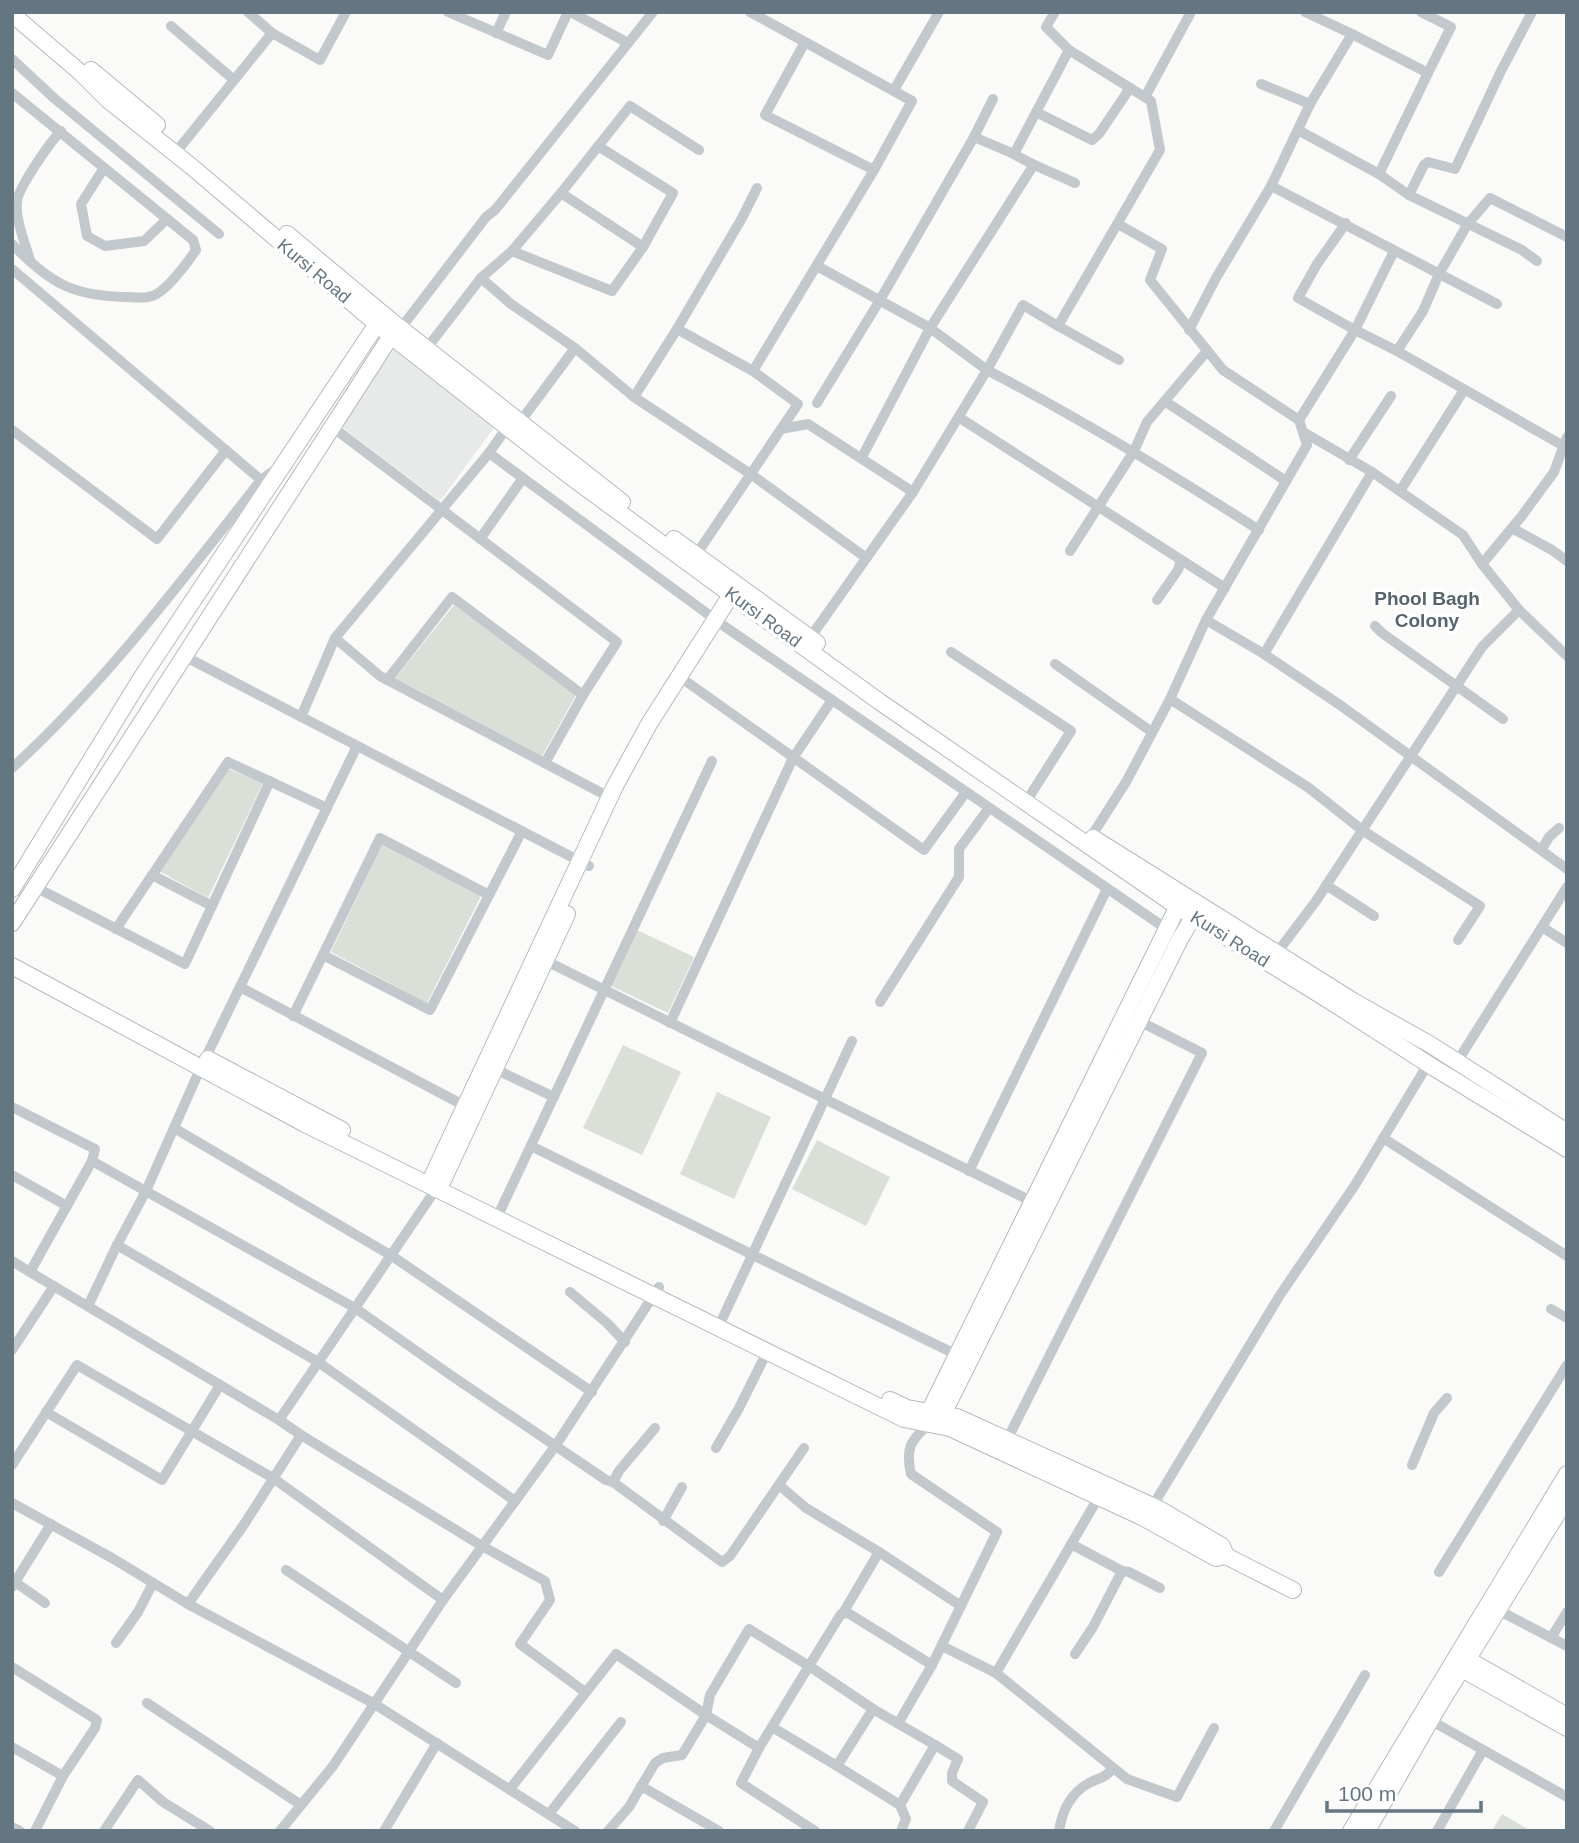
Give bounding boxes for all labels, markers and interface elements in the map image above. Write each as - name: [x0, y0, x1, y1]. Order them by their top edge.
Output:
- street label: Kursi Road: [273, 235, 355, 307]
- street label: Kursi Road: [721, 583, 805, 651]
- district label: Phool Bagh Colony: [1374, 588, 1480, 631]
- street label: Kursi Road: [1187, 907, 1273, 971]
- scale bar: [1327, 1770, 1481, 1814]
- text: 100 m: [1338, 1782, 1396, 1805]

